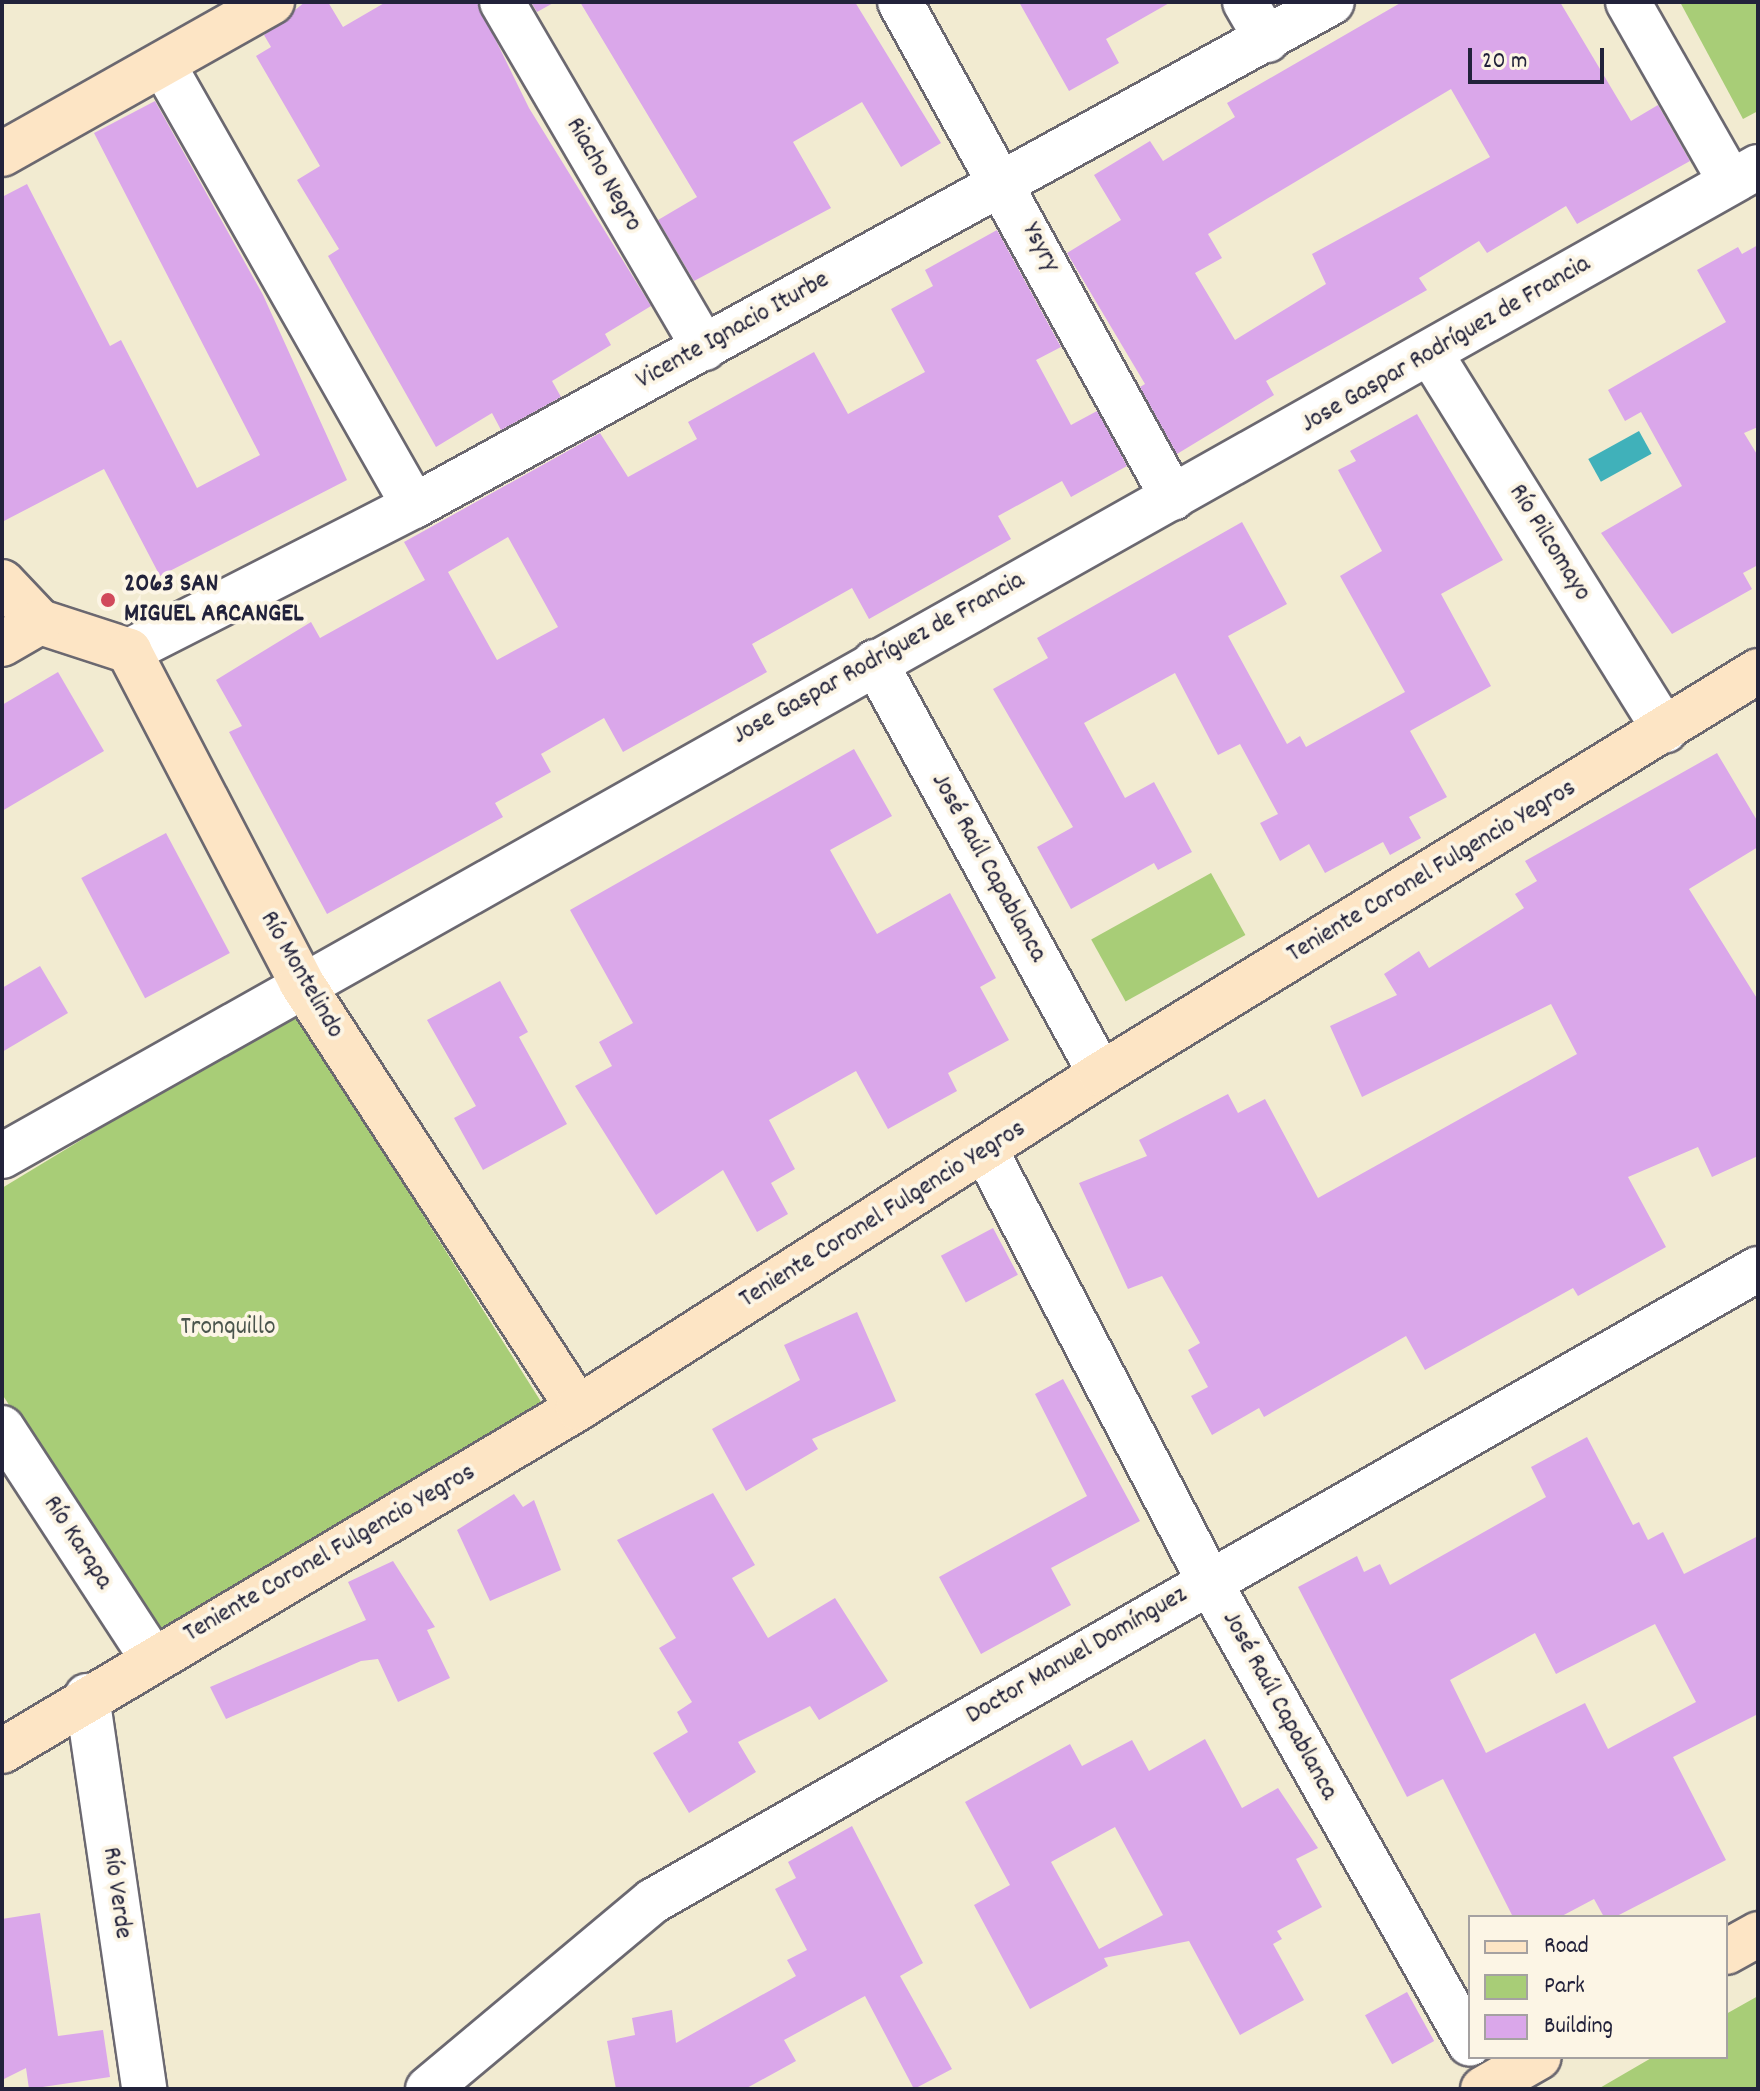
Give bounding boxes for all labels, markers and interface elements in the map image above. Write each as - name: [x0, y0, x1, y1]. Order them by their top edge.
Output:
- scale bar: [1472, 32, 1608, 82]
- text: 20 m: [1482, 45, 1528, 79]
- street label: Riacho Negro: [558, 112, 648, 238]
- street label: Ysyry: [1014, 218, 1066, 278]
- street label: Jose Gaspar Rodríguez de Francia: [1296, 249, 1596, 441]
- street label: Vicente Ignacio Iturbe: [631, 265, 835, 397]
- street label: Río Pilcomayo: [1501, 479, 1597, 607]
- street label: Jose Gaspar Rodríguez de Francia: [728, 566, 1030, 752]
- place label: 2063 SAN MIGUEL ARCANGEL: [124, 569, 304, 630]
- marker: 2063 SAN MIGUEL ARCANGEL: [99, 591, 117, 609]
- street label: José Raúl Capablanca: [923, 768, 1053, 968]
- street label: Teniente Coronel Fulgencio Yegros: [1282, 773, 1582, 971]
- street label: Río Montelindo: [252, 906, 350, 1044]
- street label: Teniente Coronel Fulgencio Yegros: [734, 1114, 1032, 1316]
- park label: Tronquillo: [180, 1312, 276, 1344]
- street label: Teniente Coronel Fulgencio Yegros: [179, 1458, 481, 1650]
- street label: Río Karapa: [35, 1490, 119, 1596]
- street label: Doctor Manuel Domínguez: [961, 1580, 1193, 1732]
- street label: José Raúl Capablanca: [1214, 1606, 1344, 1806]
- street label: Río Verde: [94, 1845, 138, 1941]
- legend: [1468, 1915, 1728, 2059]
- text: Road: [1544, 1930, 1589, 1964]
- text: Park: [1544, 1970, 1585, 2004]
- text: Building: [1544, 2010, 1613, 2044]

